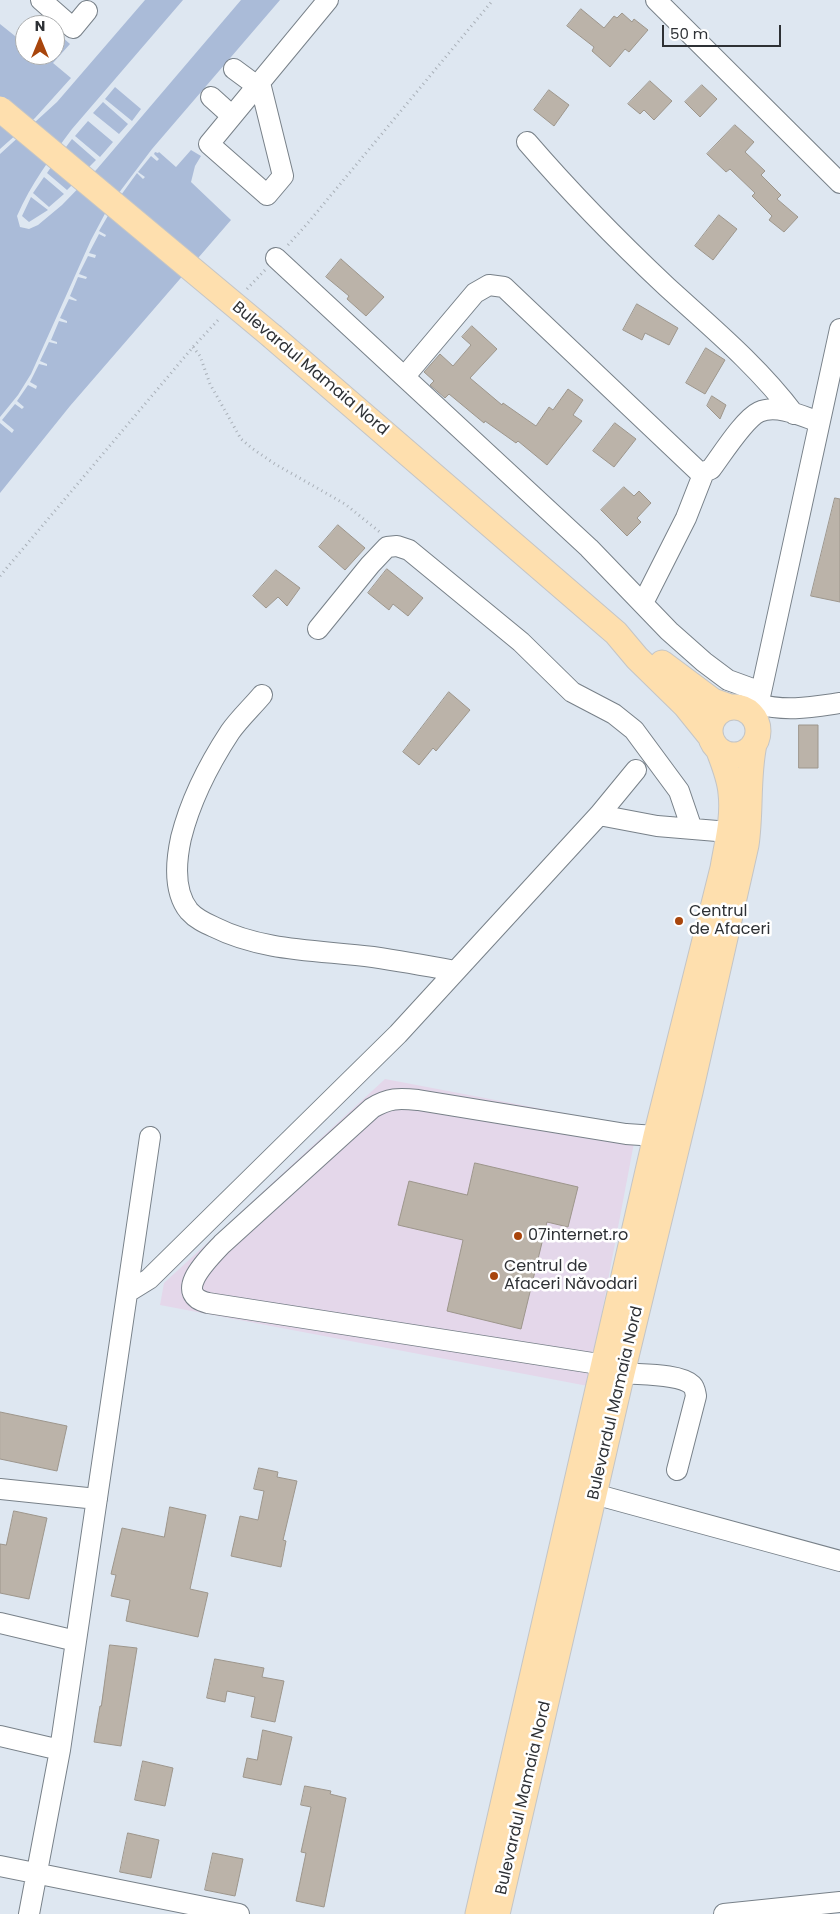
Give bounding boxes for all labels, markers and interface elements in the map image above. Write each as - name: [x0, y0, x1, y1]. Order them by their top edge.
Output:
- north arrow: [15, 15, 65, 65]
- scale bar: [665, 15, 784, 47]
- text: N: [35, 16, 45, 36]
- text: 50 m: [670, 23, 708, 44]
- street label: Bulevardul Mamaia Nord: [228, 298, 392, 440]
- place label: Centrul de Afaceri: [689, 902, 770, 940]
- marker: Centrul de Afaceri: [673, 915, 685, 927]
- place label: 07internet.ro: [528, 1226, 628, 1246]
- marker: 07internet.ro: [512, 1230, 524, 1242]
- place label: Centrul de Afaceri Năvodari: [504, 1257, 637, 1295]
- marker: Centrul de Afaceri Năvodari: [488, 1270, 500, 1282]
- street label: Bulevardul Mamaia Nord: [584, 1304, 648, 1502]
- street label: Bulevardul Mamaia Nord: [492, 1699, 556, 1897]

